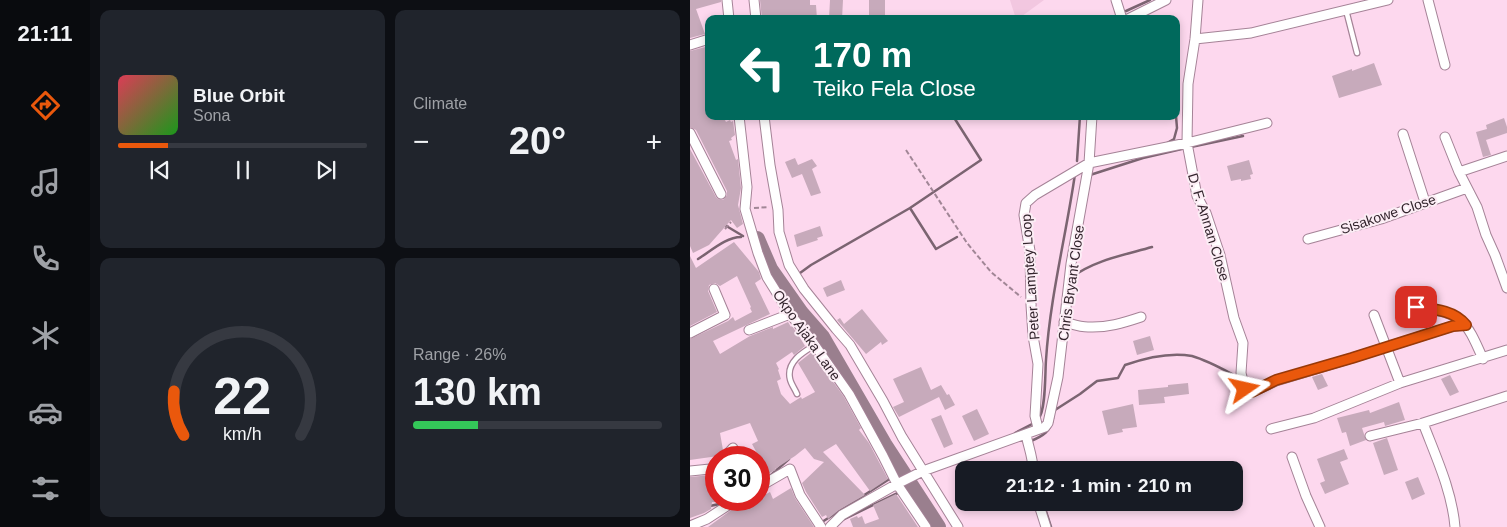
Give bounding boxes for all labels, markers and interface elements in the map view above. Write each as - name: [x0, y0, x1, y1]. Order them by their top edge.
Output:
- text: 21:11: [17, 21, 73, 46]
- icon: left: [730, 35, 795, 100]
- text: 170 m: [813, 35, 912, 74]
- text: Teiko Fela Close: [813, 76, 976, 101]
- text: Blue Orbit: [193, 85, 285, 106]
- icon: directions: [28, 88, 63, 123]
- text: Climate: [413, 95, 467, 112]
- text: Sona: [193, 107, 230, 124]
- text: 20°: [509, 120, 566, 162]
- text: −: [413, 126, 429, 157]
- text: +: [646, 126, 662, 157]
- icon: previous: [146, 156, 174, 184]
- icon: pause: [229, 156, 257, 184]
- icon: next: [312, 156, 340, 184]
- icon: music: [28, 165, 63, 200]
- street label: D. F. Annan Close: [1185, 171, 1233, 283]
- street label: Sisakowe Close: [1338, 191, 1438, 237]
- street label: Peter Lamptey Loop: [1018, 213, 1042, 340]
- street label: Chris Bryant Close: [1055, 224, 1087, 342]
- icon: phone: [28, 241, 63, 276]
- pin: [1395, 286, 1437, 328]
- street label: Okpo Ajaka Lane: [770, 287, 844, 383]
- icon: arrive: [1402, 293, 1430, 321]
- icon: climate: [28, 318, 63, 353]
- text: Range · 26%: [413, 346, 506, 363]
- position arrow: [1218, 362, 1270, 414]
- text: 22: [214, 367, 271, 425]
- text: 130 km: [413, 371, 542, 413]
- icon: car: [28, 395, 63, 430]
- text: km/h: [223, 424, 262, 444]
- speed limit sign: 30: [705, 446, 770, 511]
- icon: filters: [28, 471, 63, 506]
- text: 21:12 · 1 min · 210 m: [1006, 475, 1192, 496]

